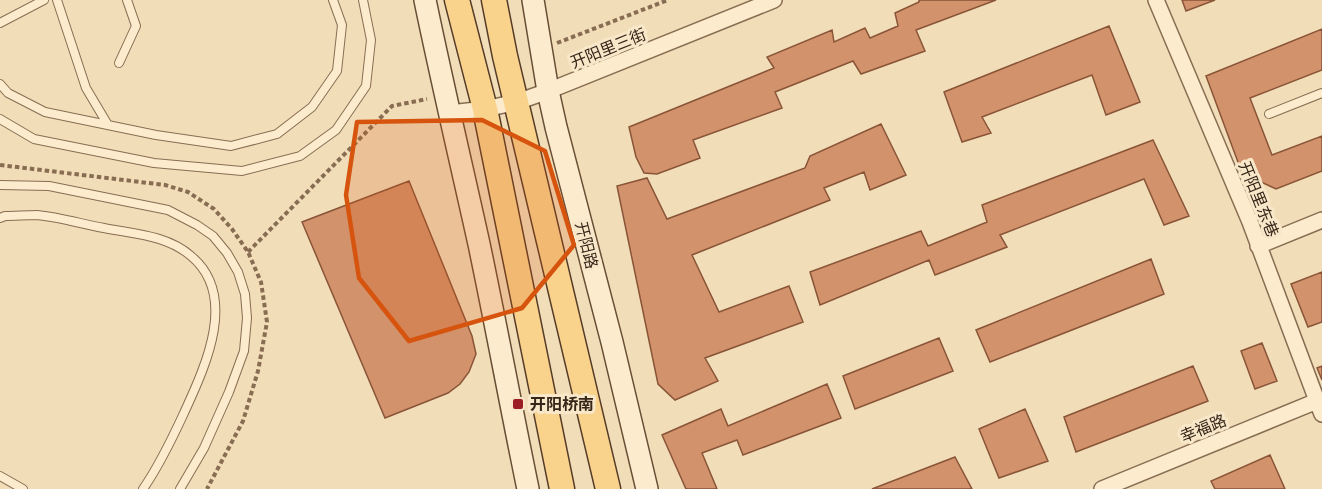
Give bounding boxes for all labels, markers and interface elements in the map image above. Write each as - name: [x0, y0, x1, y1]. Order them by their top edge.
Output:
- street label: 开阳里三街: [567, 23, 649, 73]
- street label: 开阳里东巷: [1234, 158, 1284, 240]
- street label: 开阳路: [571, 219, 603, 271]
- place label: 开阳桥南: [530, 393, 594, 415]
- marker: 开阳桥南: [511, 397, 525, 411]
- street label: 幸福路: [1177, 409, 1229, 447]

